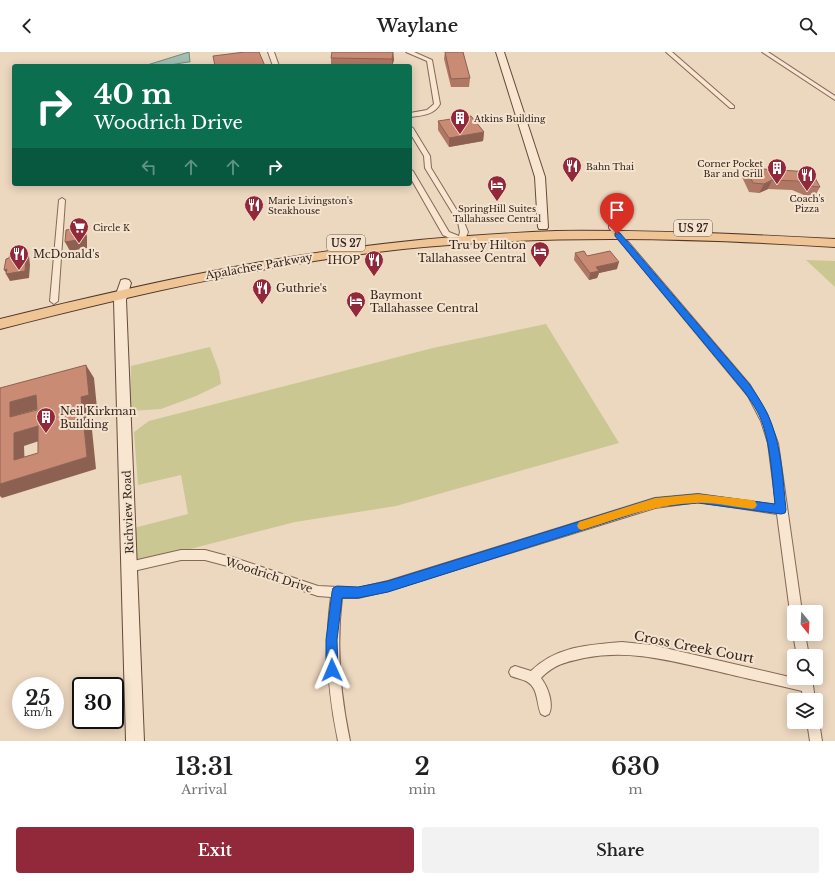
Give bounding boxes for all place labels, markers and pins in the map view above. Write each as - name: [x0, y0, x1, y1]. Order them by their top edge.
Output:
- building icon: Atkins Building: [449, 107, 471, 135]
- place label: Atkins Building: [473, 113, 546, 124]
- restaurant icon: Bahn Thai: [561, 155, 583, 183]
- building icon: Corner Pocket Bar and Grill: [766, 157, 788, 185]
- place label: Corner Pocket Bar and Grill: [697, 158, 764, 179]
- place label: Bahn Thai: [586, 161, 634, 172]
- restaurant icon: Coach's Pizza: [796, 164, 818, 192]
- hotel icon: SpringHill Suites Tallahassee Central: [486, 174, 508, 202]
- pin: [600, 193, 634, 234]
- place label: Coach's Pizza: [790, 193, 824, 214]
- restaurant icon: Marie Livingston's Steakhouse: [243, 194, 265, 222]
- place label: Marie Livingston's Steakhouse: [268, 195, 353, 216]
- place label: SpringHill Suites Tallahassee Central: [453, 203, 541, 224]
- supermarket icon: Circle K: [68, 216, 90, 244]
- place label: Circle K: [93, 222, 131, 233]
- place label: Tru by Hilton Tallahassee Central: [418, 238, 526, 265]
- hotel icon: Tru by Hilton Tallahassee Central: [529, 240, 551, 268]
- restaurant icon: McDonald's: [8, 243, 30, 271]
- place label: McDonald's: [33, 247, 99, 261]
- restaurant icon: IHOP: [363, 249, 385, 277]
- place label: IHOP: [328, 253, 360, 267]
- restaurant icon: Guthrie's: [251, 277, 273, 305]
- place label: Guthrie's: [276, 281, 327, 295]
- place label: Baymont Tallahassee Central: [370, 288, 479, 315]
- hotel icon: Baymont Tallahassee Central: [345, 290, 367, 318]
- place label: Neil Kirkman Building: [60, 404, 137, 431]
- building icon: Neil Kirkman Building: [35, 406, 57, 434]

